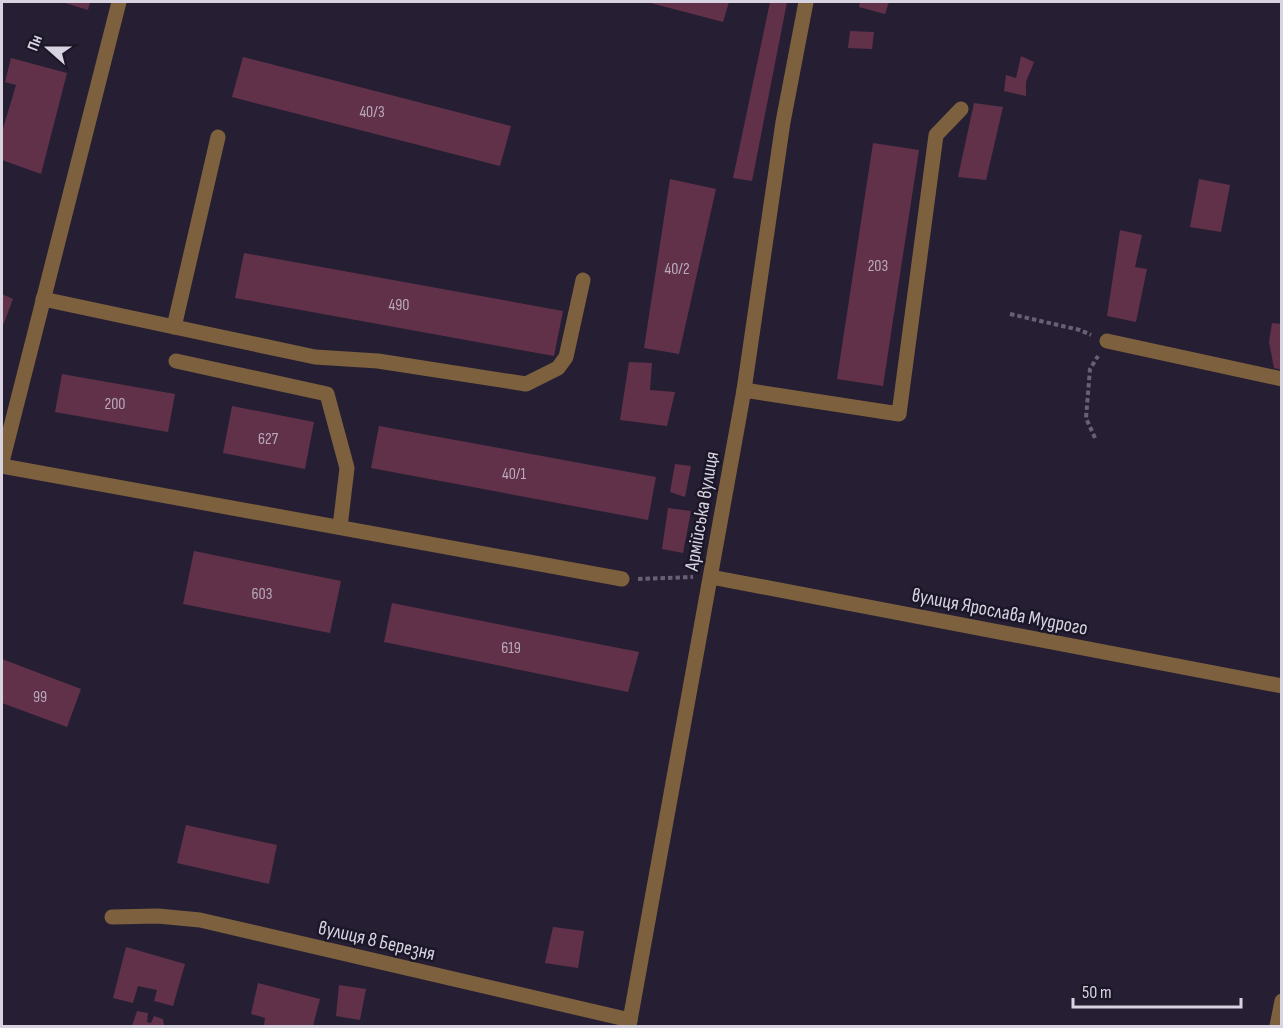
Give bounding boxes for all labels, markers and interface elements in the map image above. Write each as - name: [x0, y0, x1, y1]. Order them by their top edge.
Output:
- north arrow: [18, 18, 78, 78]
- text: Пн: [24, 33, 47, 54]
- house number: 40/3: [359, 103, 385, 122]
- house number: 203: [868, 257, 888, 276]
- house number: 40/2: [664, 260, 690, 279]
- house number: 490: [389, 296, 409, 315]
- house number: 200: [105, 395, 125, 414]
- house number: 627: [258, 430, 279, 449]
- street label: Армійська вулиця: [680, 450, 724, 574]
- house number: 40/1: [502, 465, 526, 484]
- street label: вулиця Ярослава Мудрого: [910, 583, 1090, 641]
- house number: 603: [252, 585, 272, 604]
- house number: 619: [501, 639, 521, 658]
- house number: 99: [33, 688, 47, 707]
- street label: вулиця 8 Березня: [316, 916, 438, 966]
- scale bar: [1073, 971, 1241, 1009]
- text: 50 m: [1082, 982, 1112, 1003]

